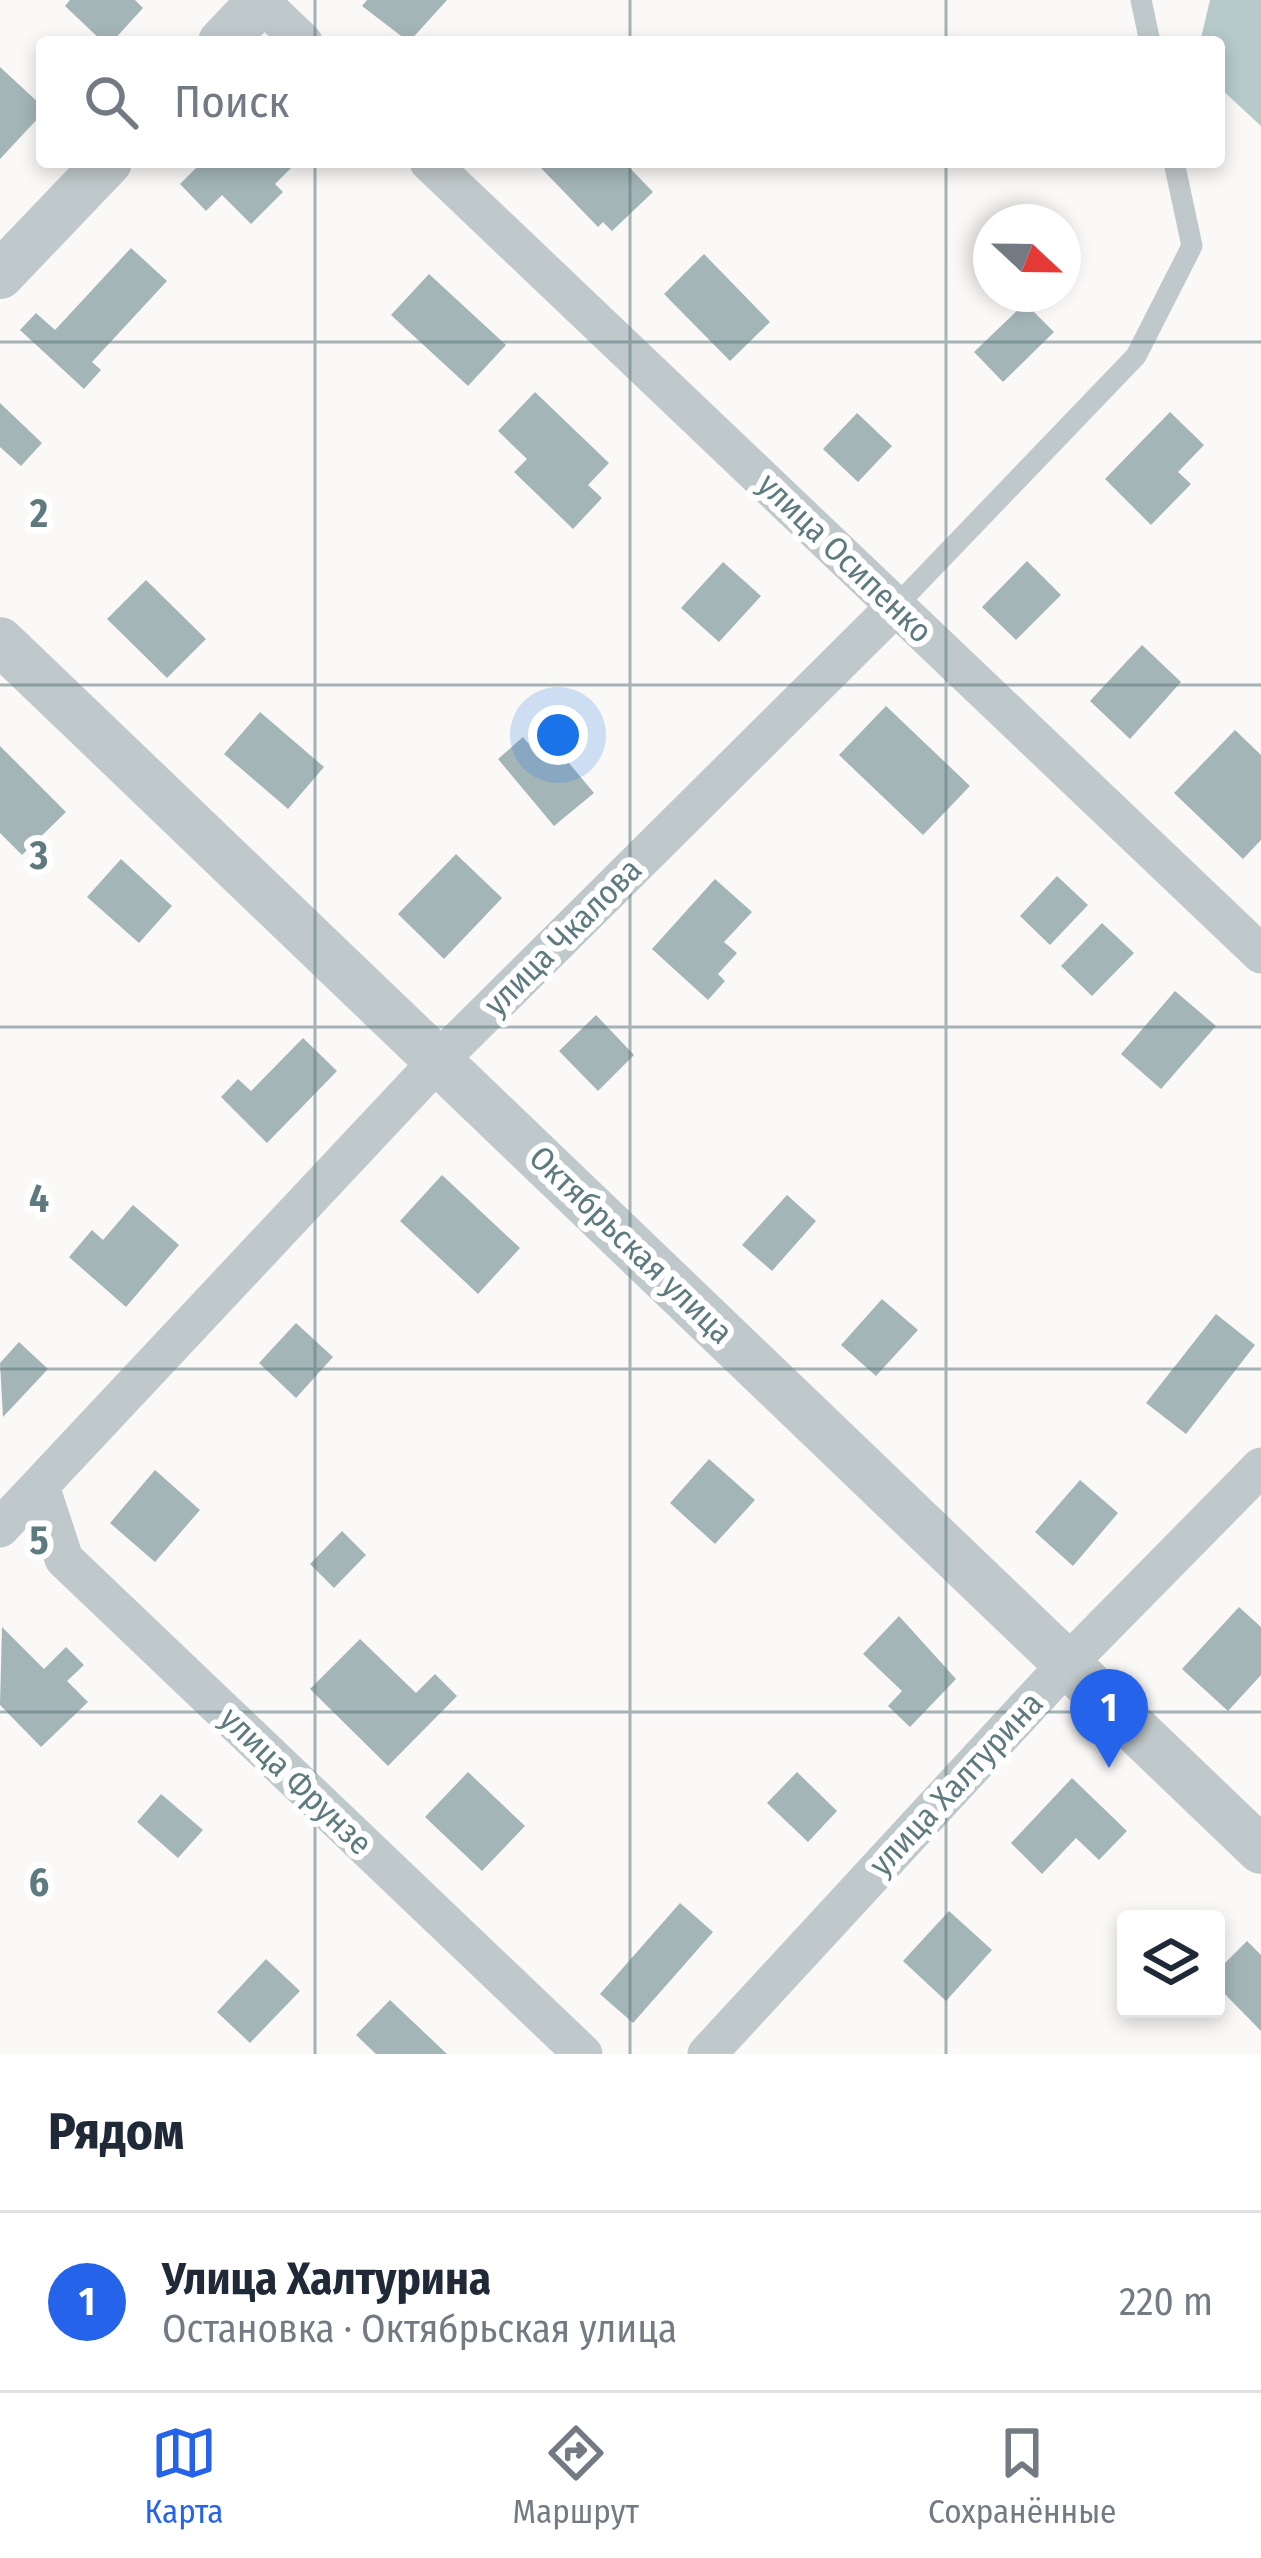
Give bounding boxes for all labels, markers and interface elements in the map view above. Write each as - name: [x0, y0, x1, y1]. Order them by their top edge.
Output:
- search box: [36, 36, 1225, 168]
- icon: search: [78, 69, 144, 135]
- text: Поиск: [174, 75, 289, 129]
- north arrow: [973, 204, 1081, 312]
- street label: улица Осипенко: [749, 465, 941, 651]
- text: 2: [29, 491, 48, 537]
- your location: [528, 705, 588, 765]
- text: 3: [29, 833, 48, 879]
- street label: улица Чкалова: [476, 850, 650, 1024]
- street label: Октябрьская улица: [521, 1138, 741, 1352]
- text: 4: [29, 1176, 49, 1222]
- text: 5: [29, 1518, 49, 1564]
- pin: 1: [1070, 1669, 1148, 1768]
- street label: улица Халтурина: [861, 1684, 1051, 1884]
- street label: улица Фрунзе: [212, 1699, 380, 1863]
- text: 6: [29, 1860, 49, 1906]
- map controls: [1117, 1910, 1225, 2018]
- button: layers: [1117, 1910, 1225, 2018]
- text: Рядом: [48, 2101, 184, 2163]
- text: Улица Халтурина: [162, 2252, 491, 2306]
- text: 1: [79, 2279, 95, 2325]
- text: 220 m: [1119, 2279, 1213, 2325]
- text: Остановка · Октябрьская улица: [162, 2306, 677, 2352]
- tab: Карта: [145, 2420, 223, 2532]
- tab: Маршрут: [513, 2420, 639, 2532]
- tab: Сохранённые: [928, 2420, 1116, 2532]

